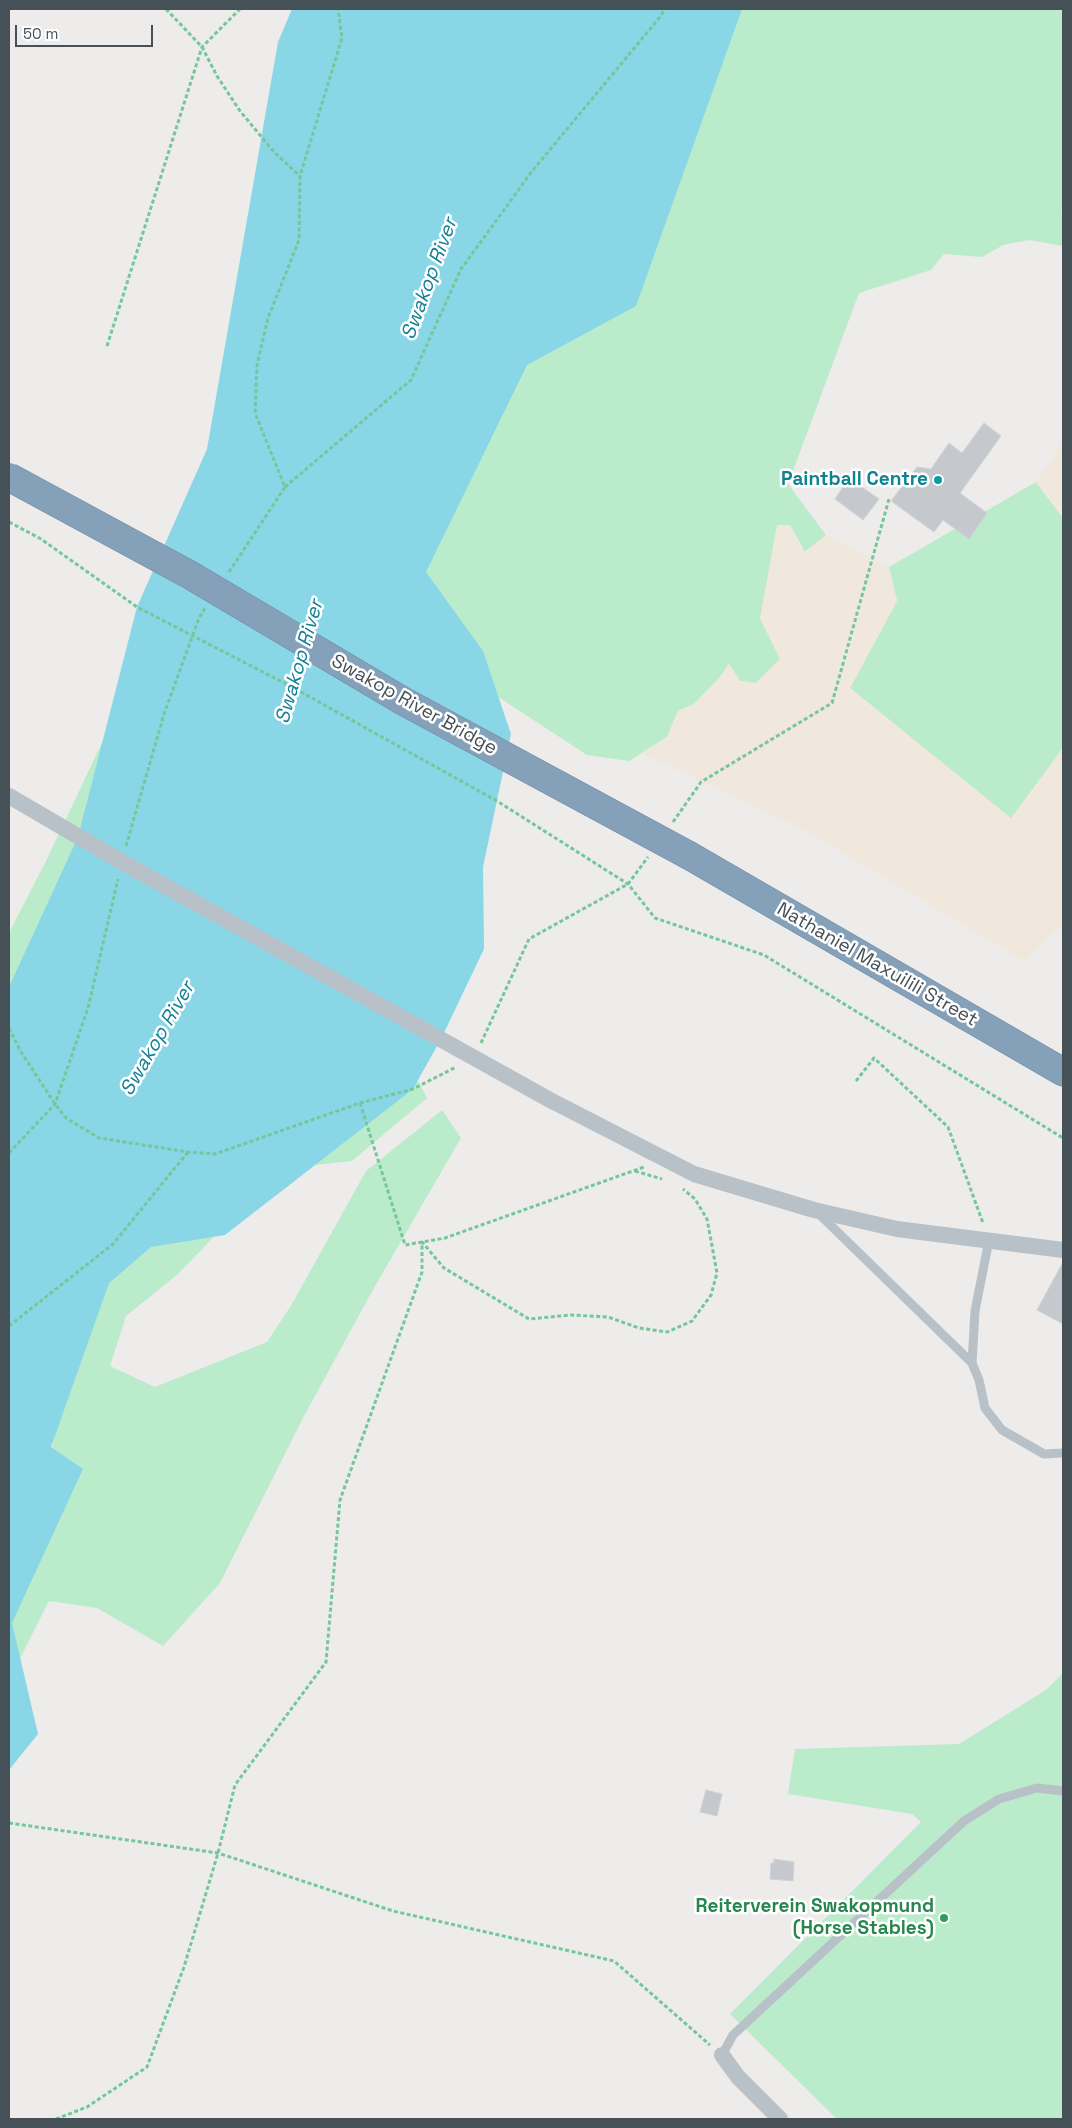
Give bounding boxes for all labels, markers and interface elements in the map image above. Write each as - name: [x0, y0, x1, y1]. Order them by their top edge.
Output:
- scale bar: [18, 15, 155, 47]
- text: 50 m: [23, 24, 58, 43]
- water label: Swakop River: [397, 215, 463, 343]
- place label: Paintball Centre: [781, 469, 928, 491]
- marker: Paintball Centre: [932, 474, 944, 486]
- water label: Swakop River: [271, 597, 329, 727]
- street label: Swakop River Bridge: [327, 650, 501, 760]
- street label: Nathaniel Maxuilili Street: [773, 898, 981, 1032]
- water label: Swakop River: [116, 978, 200, 1100]
- place label: Reiterverein Swakopmund (Horse Stables): [695, 1896, 934, 1940]
- marker: Reiterverein Swakopmund (Horse Stables): [938, 1912, 950, 1924]

